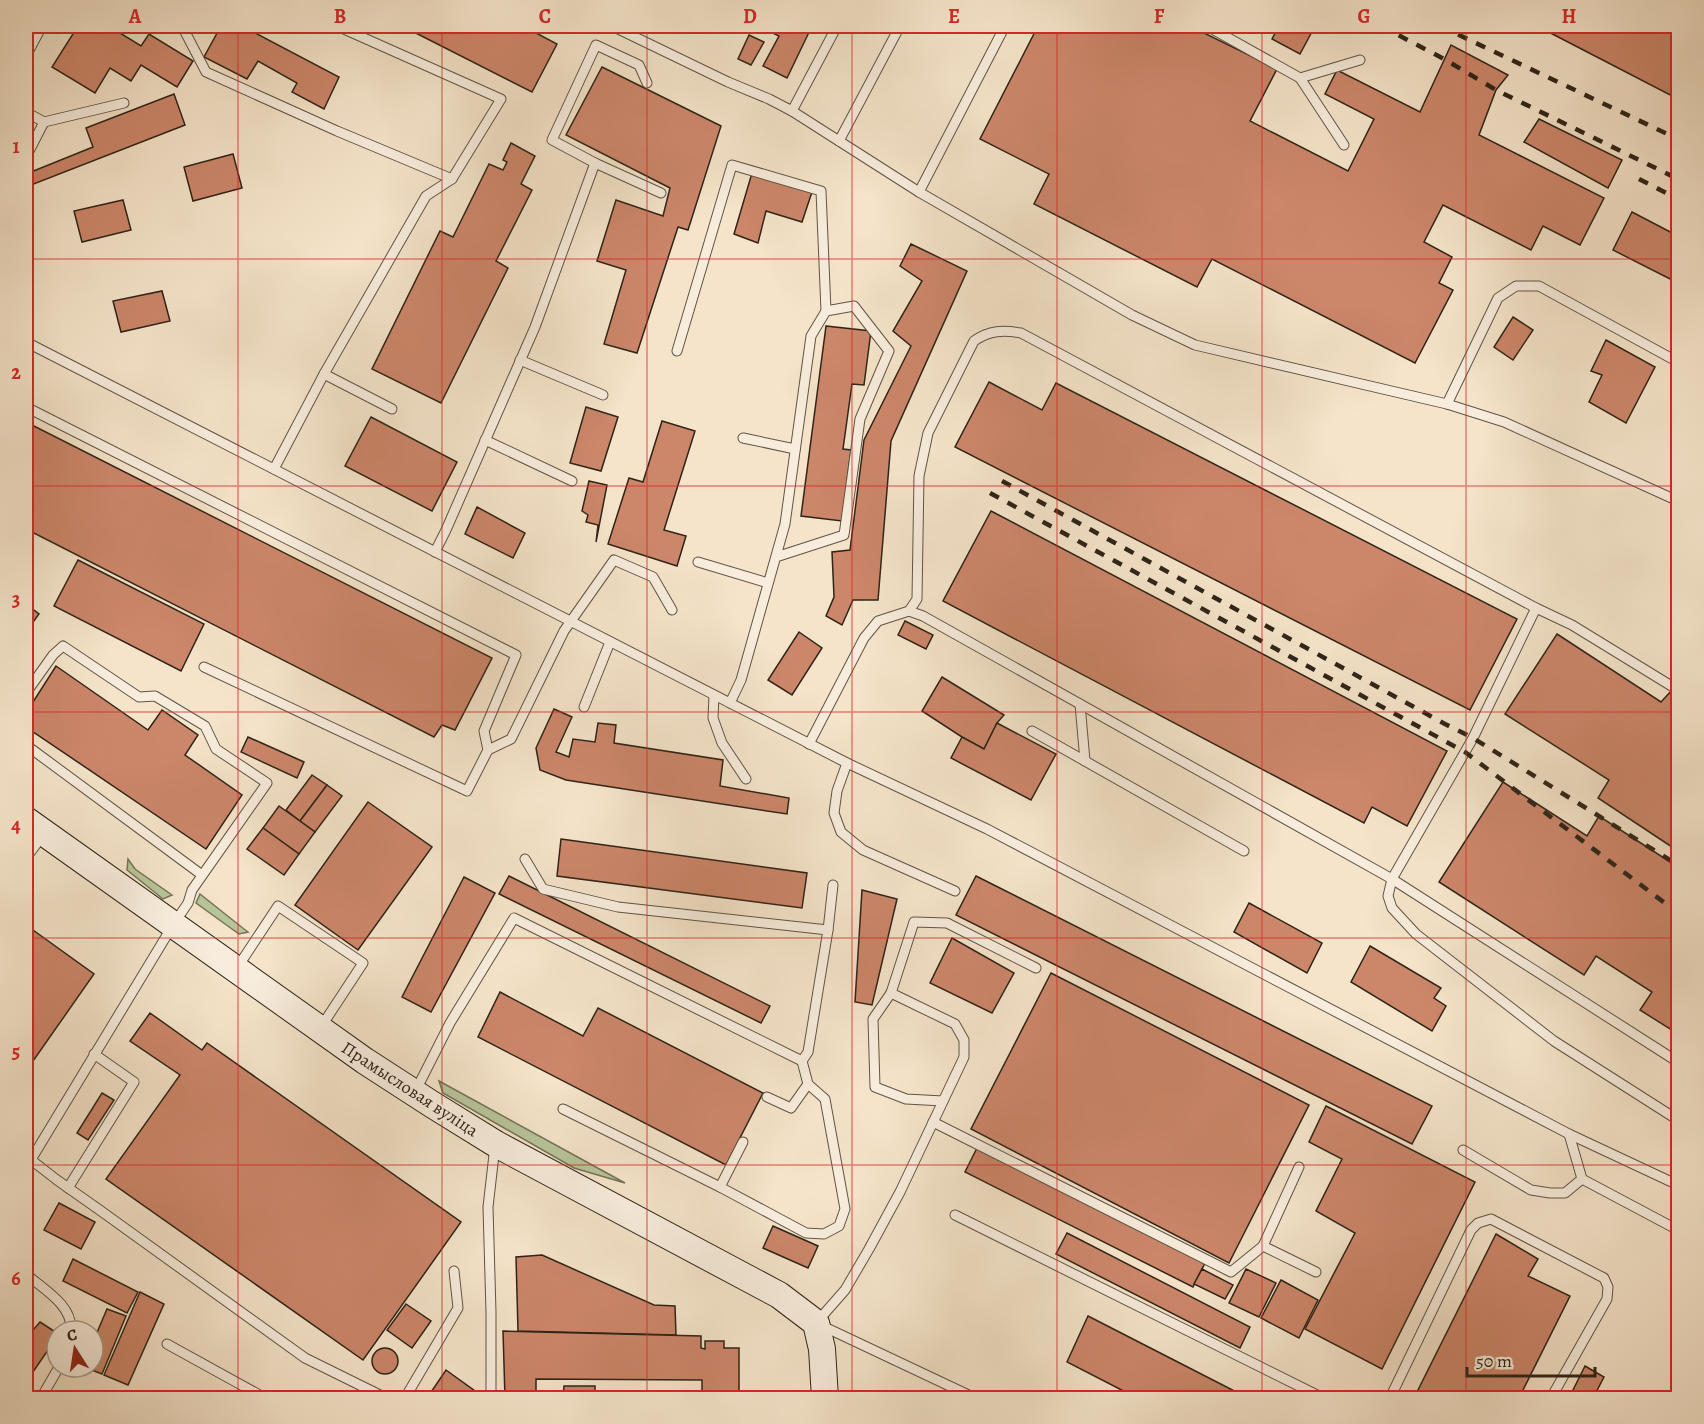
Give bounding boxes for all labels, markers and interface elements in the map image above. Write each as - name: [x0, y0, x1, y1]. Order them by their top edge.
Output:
- text: A: [128, 3, 142, 30]
- text: B: [334, 3, 346, 30]
- text: C: [539, 3, 551, 30]
- text: D: [743, 3, 757, 30]
- text: E: [948, 3, 960, 30]
- text: F: [1154, 3, 1165, 30]
- text: G: [1357, 3, 1371, 30]
- text: H: [1562, 3, 1577, 30]
- text: 1: [12, 133, 20, 160]
- text: 2: [11, 359, 21, 386]
- text: 3: [12, 586, 20, 613]
- text: 4: [11, 812, 21, 839]
- street label: Прамысловая вуліца: [337, 1036, 484, 1143]
- text: 5: [12, 1038, 20, 1065]
- text: 6: [11, 1265, 21, 1292]
- north arrow: [45, 1319, 105, 1379]
- text: С: [65, 1323, 79, 1347]
- scale bar: [1467, 1340, 1594, 1378]
- text: 50 m: [1476, 1349, 1512, 1373]

